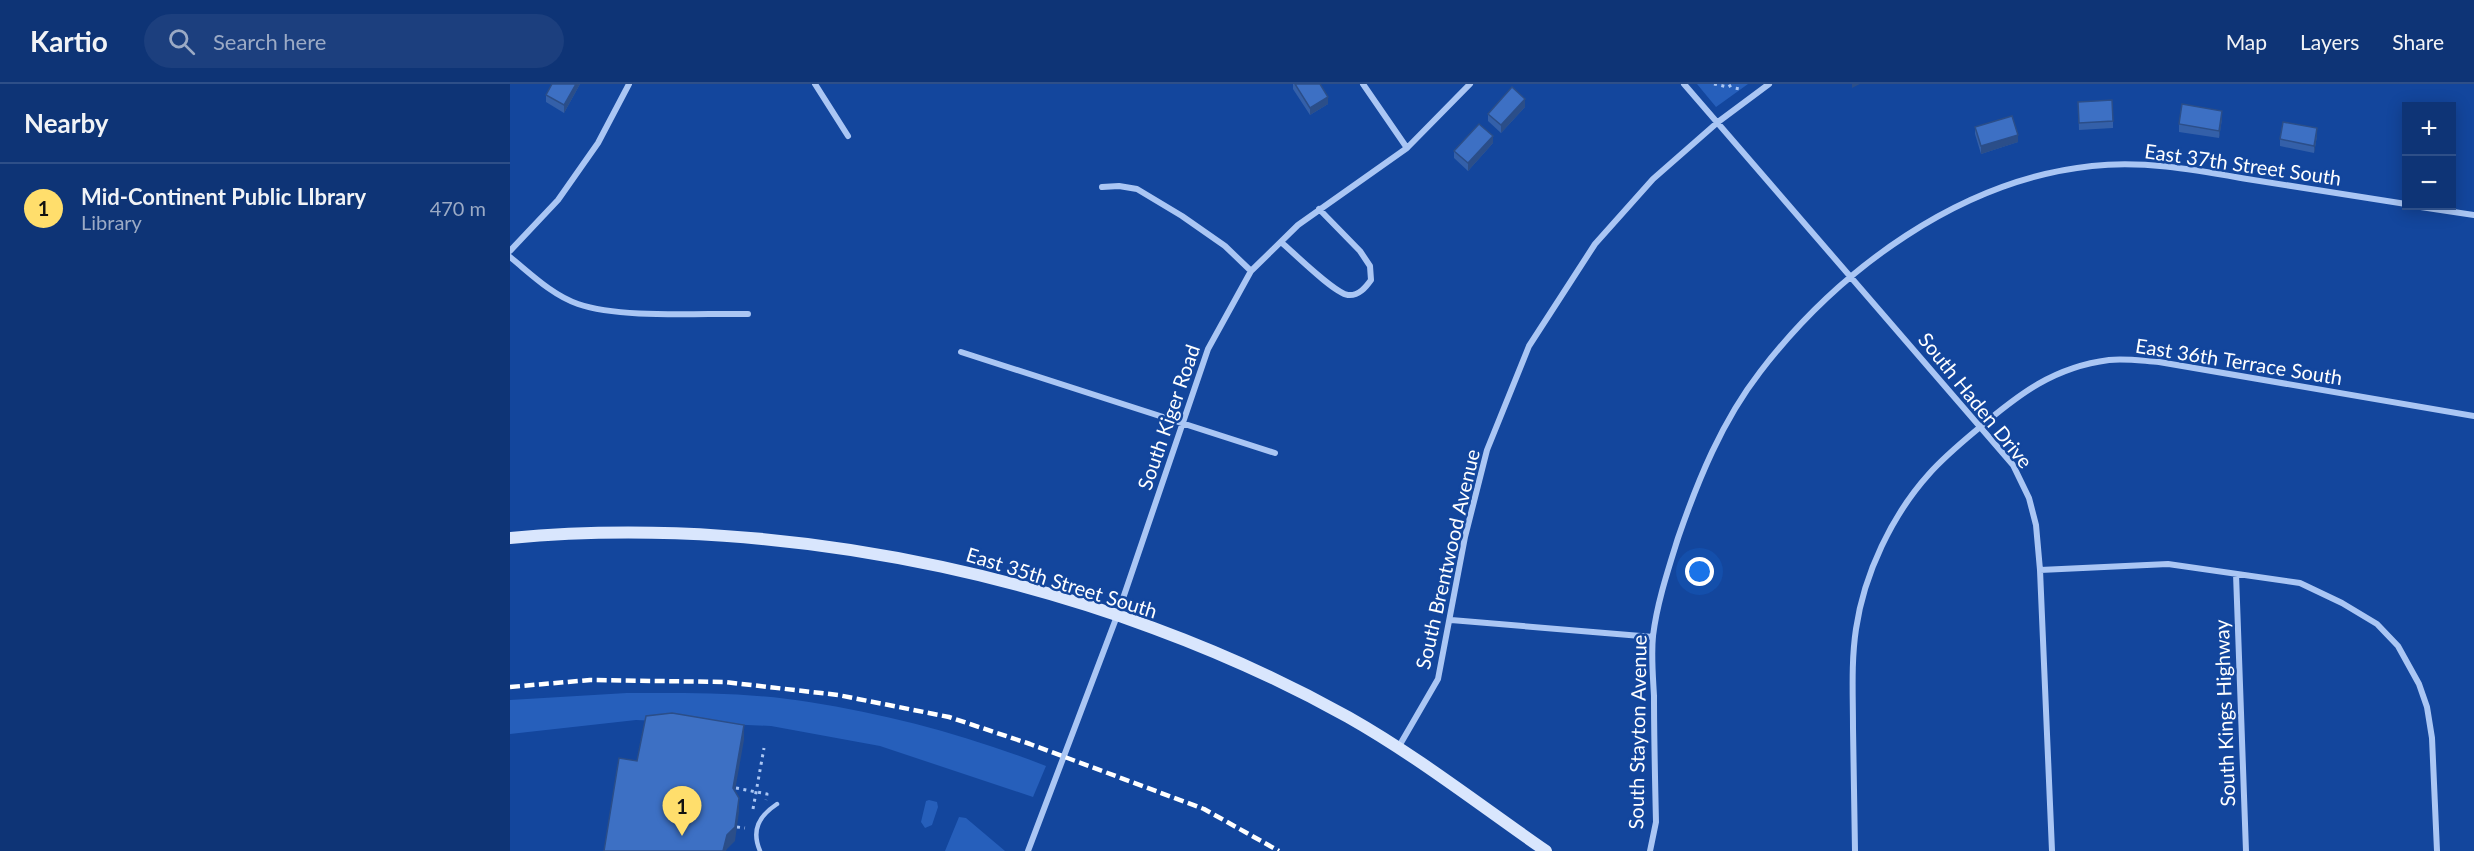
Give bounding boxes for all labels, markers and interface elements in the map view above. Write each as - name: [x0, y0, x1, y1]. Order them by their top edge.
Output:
- search box: [144, 14, 564, 68]
- text: Kartio: [30, 24, 108, 58]
- icon: search: [165, 25, 198, 58]
- text: Search here: [213, 28, 326, 55]
- text: Map: [2226, 29, 2267, 54]
- text: Layers: [2300, 29, 2359, 54]
- text: Share: [2392, 29, 2444, 54]
- map controls: [2402, 102, 2456, 210]
- button: +: [2402, 102, 2456, 156]
- text: Nearby: [24, 107, 109, 139]
- street label: East 37th Street South: [2143, 138, 2343, 190]
- button: −: [2402, 156, 2456, 210]
- text: Mid-Continent Public LIbrary: [81, 183, 366, 210]
- text: 1: [38, 196, 49, 220]
- text: 470 m: [430, 196, 486, 220]
- text: Library: [81, 210, 142, 234]
- street label: South Haden Drive: [1914, 327, 2038, 473]
- street label: East 36th Terrace South: [2134, 333, 2344, 389]
- street label: South Kiger Road: [1132, 341, 1204, 493]
- street label: South Brentwood Avenue: [1410, 447, 1484, 671]
- street label: East 35th Street South: [964, 542, 1160, 622]
- your location: [1685, 557, 1714, 586]
- street label: South Kings Highway: [2209, 618, 2239, 807]
- street label: South Stayton Avenue: [1623, 635, 1651, 829]
- pin: 1: [662, 786, 702, 836]

